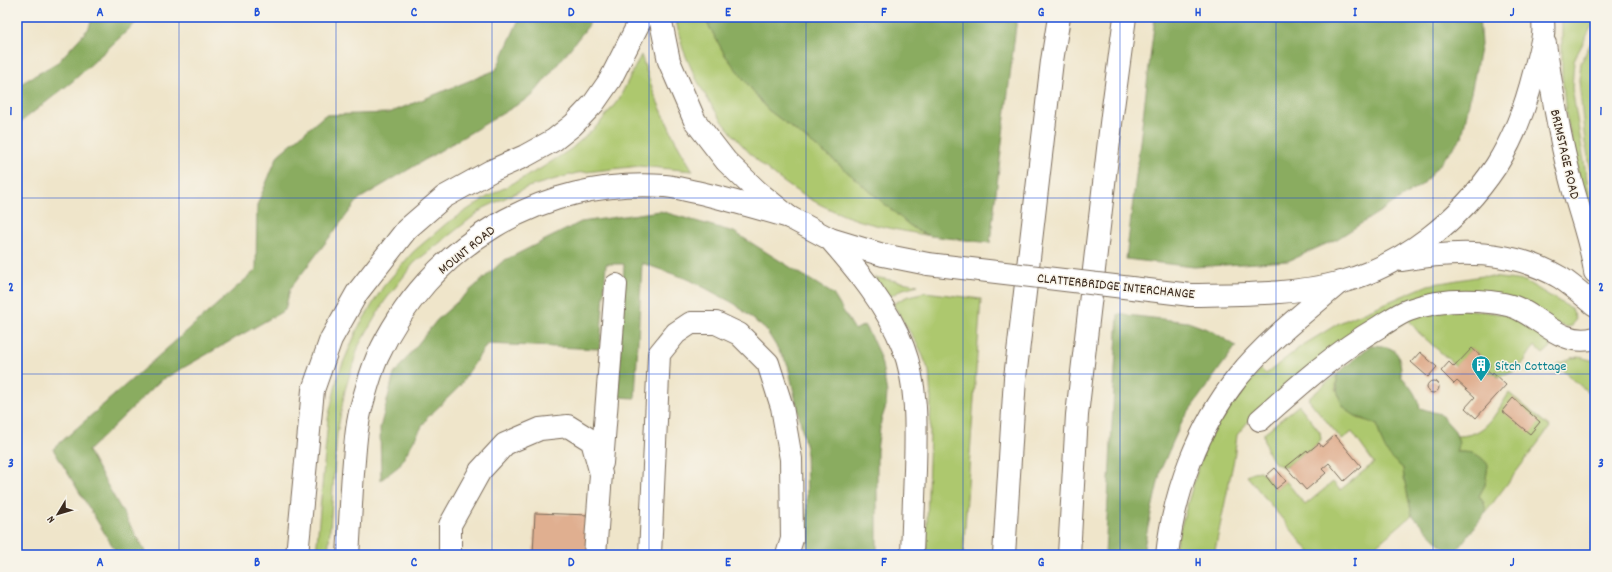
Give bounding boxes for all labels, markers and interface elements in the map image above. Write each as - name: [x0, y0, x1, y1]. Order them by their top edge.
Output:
- text: A: [96, 4, 104, 23]
- text: B: [254, 4, 260, 23]
- text: C: [411, 4, 418, 23]
- text: D: [568, 4, 575, 23]
- text: E: [725, 4, 732, 23]
- text: F: [881, 4, 887, 23]
- text: G: [1038, 4, 1045, 23]
- text: H: [1195, 4, 1202, 23]
- text: I: [1353, 4, 1358, 23]
- text: J: [1510, 4, 1515, 23]
- text: 1: [10, 103, 13, 122]
- text: 1: [1600, 103, 1603, 122]
- street label: BRIMSTAGE ROAD: [1544, 107, 1584, 201]
- street label: MOUNT ROAD: [434, 221, 500, 280]
- street label: CLATTERBRIDGE INTERCHANGE: [1036, 269, 1196, 305]
- text: 2: [8, 279, 14, 298]
- text: 2: [1598, 279, 1604, 298]
- building icon: Sitch Cottage: [1470, 354, 1492, 382]
- place label: Sitch Cottage: [1495, 357, 1566, 377]
- text: 3: [8, 455, 14, 474]
- text: 3: [1598, 455, 1604, 474]
- north arrow: [38, 494, 78, 534]
- text: N: [43, 511, 60, 526]
- text: A: [96, 554, 104, 572]
- text: B: [254, 554, 260, 572]
- text: C: [411, 554, 418, 572]
- text: D: [568, 554, 575, 572]
- text: E: [725, 554, 732, 572]
- text: F: [881, 554, 887, 572]
- text: G: [1038, 554, 1045, 572]
- text: H: [1195, 554, 1202, 572]
- text: I: [1353, 554, 1358, 572]
- text: J: [1510, 554, 1515, 572]

